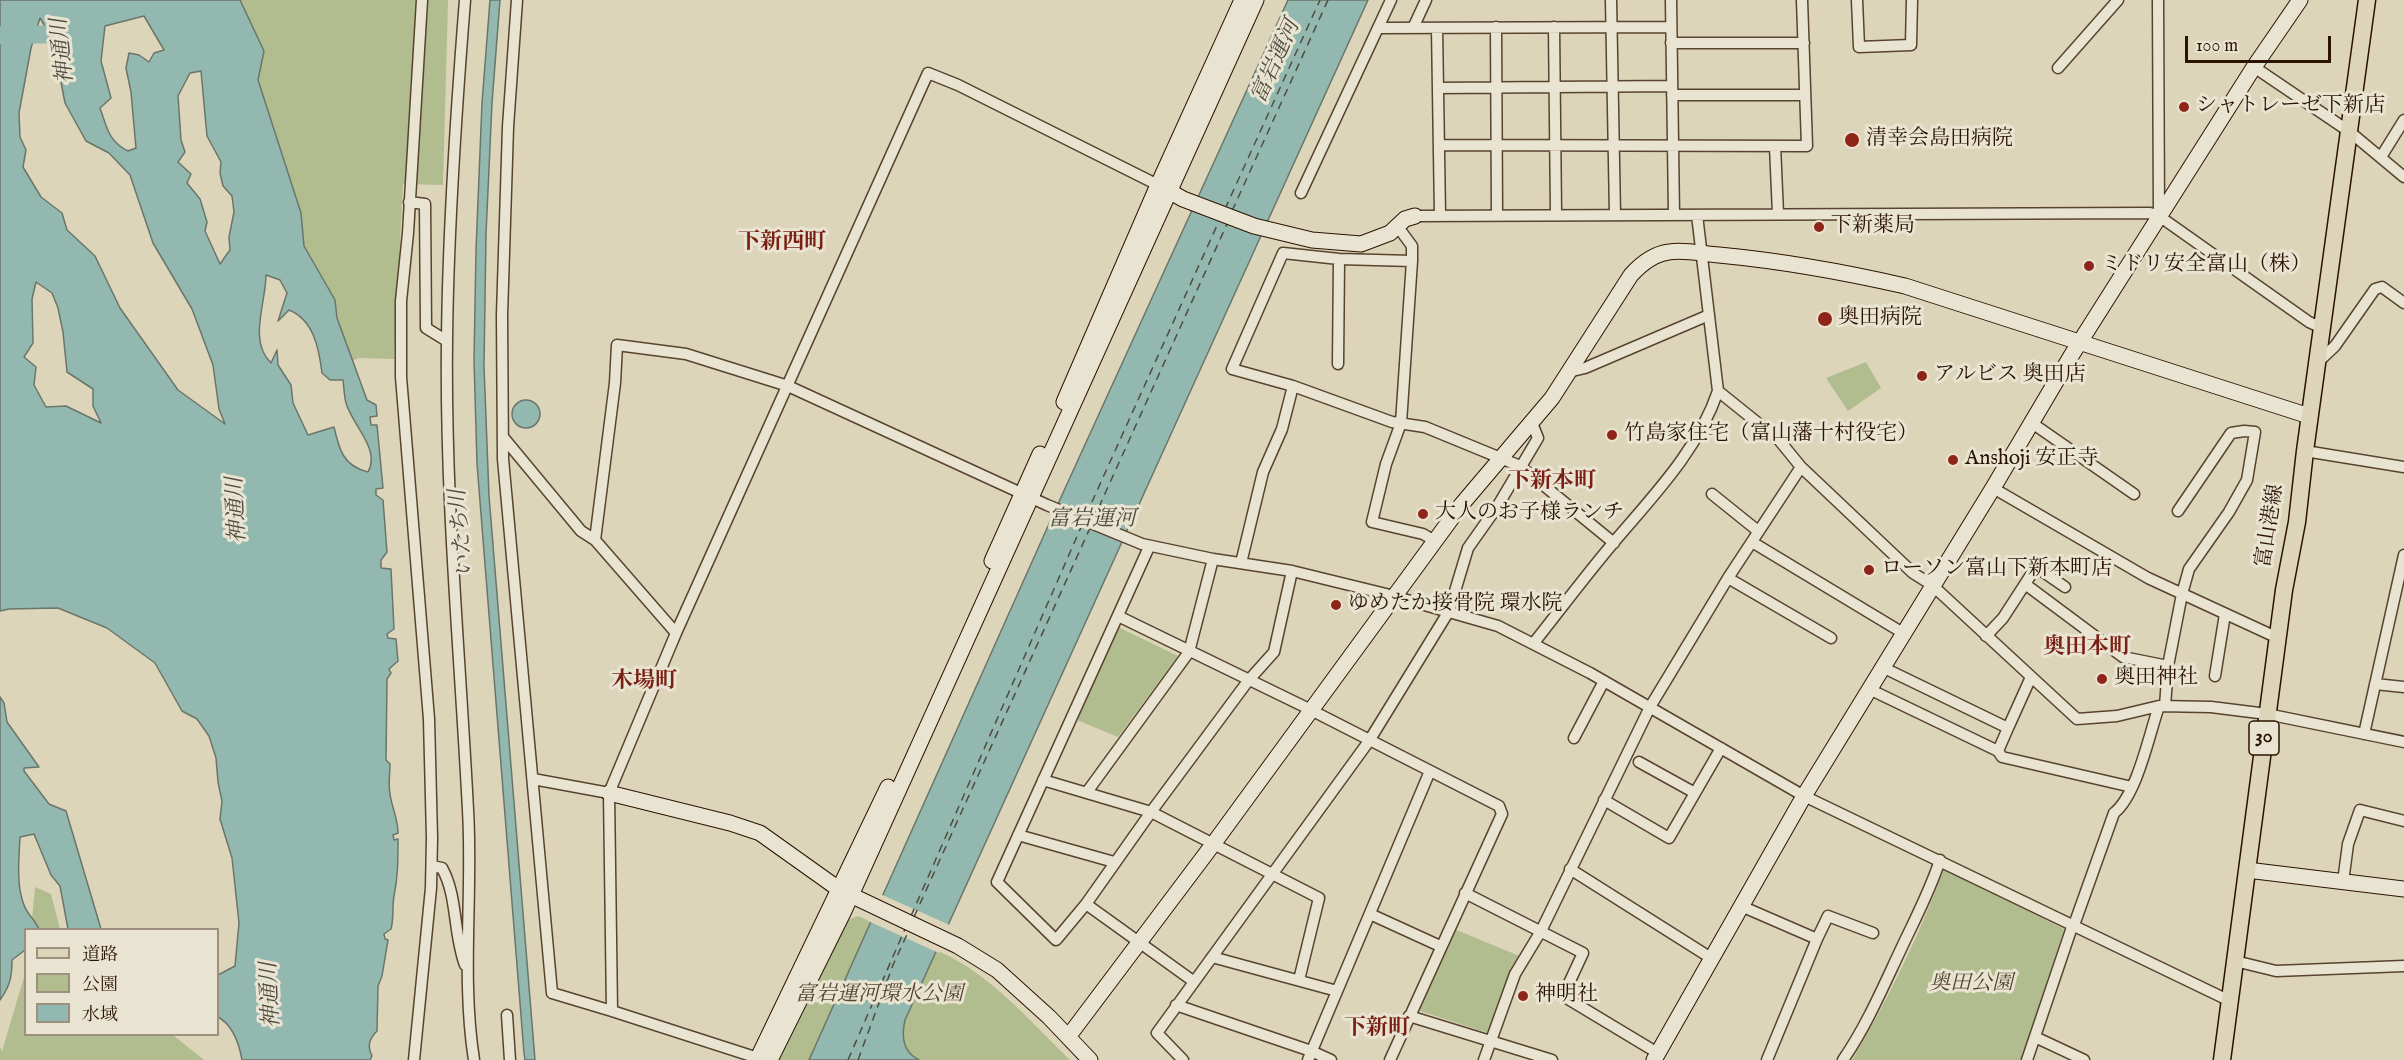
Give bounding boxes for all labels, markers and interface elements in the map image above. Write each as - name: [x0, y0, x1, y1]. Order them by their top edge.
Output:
- water label: 富岩運河: [1247, 16, 1307, 108]
- water label: 神通川: [47, 17, 81, 85]
- scale bar: [2188, 24, 2334, 62]
- text: 100 m: [2196, 35, 2238, 58]
- place label: シャトレーゼ下新店: [2196, 94, 2385, 120]
- marker: シャトレーゼ下新店: [2177, 100, 2191, 114]
- place label: 清幸会島田病院: [1866, 127, 2013, 153]
- marker: 清幸会島田病院: [1843, 131, 1861, 149]
- place label: 下新薬局: [1831, 214, 1915, 240]
- marker: 下新薬局: [1812, 220, 1826, 234]
- district label: 下新西町: [738, 230, 826, 256]
- place label: ミドリ安全富山（株）: [2101, 253, 2311, 279]
- marker: ミドリ安全富山（株）: [2082, 259, 2096, 273]
- place label: 奥田病院: [1838, 306, 1922, 332]
- marker: 奥田病院: [1816, 310, 1834, 328]
- place label: アルビス 奥田店: [1934, 363, 2086, 389]
- marker: アルビス 奥田店: [1915, 369, 1929, 383]
- place label: 竹島家住宅（富山藩十村役宅）: [1624, 422, 1918, 448]
- marker: 竹島家住宅（富山藩十村役宅）: [1605, 428, 1619, 442]
- place label: Anshoji 安正寺: [1965, 447, 2098, 473]
- marker: Anshoji 安正寺: [1946, 453, 1960, 467]
- district label: 下新本町: [1508, 469, 1596, 495]
- water label: 神通川: [223, 476, 253, 544]
- street label: 富山港線: [2252, 483, 2290, 569]
- water label: いたち川: [446, 488, 480, 578]
- place label: 大人のお子様ランチ: [1435, 501, 1624, 527]
- water label: 富岩運河: [1048, 507, 1136, 533]
- marker: 大人のお子様ランチ: [1416, 507, 1430, 521]
- place label: ローソン富山下新本町店: [1881, 557, 2112, 583]
- marker: ローソン富山下新本町店: [1862, 563, 1876, 577]
- place label: ゆめたか接骨院 環水院: [1348, 592, 1563, 618]
- marker: ゆめたか接骨院 環水院: [1329, 598, 1343, 612]
- district label: 奥田本町: [2043, 635, 2131, 661]
- place label: 奥田神社: [2114, 666, 2198, 692]
- district label: 木場町: [611, 669, 677, 695]
- marker: 奥田神社: [2095, 672, 2109, 686]
- road number: 30: [2249, 721, 2279, 755]
- legend: [24, 928, 219, 1036]
- text: 道路: [82, 944, 118, 967]
- water label: 神通川: [257, 961, 287, 1029]
- park label: 奥田公園: [1929, 972, 2013, 998]
- text: 公園: [82, 974, 118, 997]
- park label: 富岩運河環水公園: [795, 983, 963, 1009]
- place label: 神明社: [1535, 983, 1598, 1009]
- marker: 神明社: [1516, 989, 1530, 1003]
- text: 水域: [82, 1004, 118, 1027]
- district label: 下新町: [1344, 1016, 1410, 1042]

